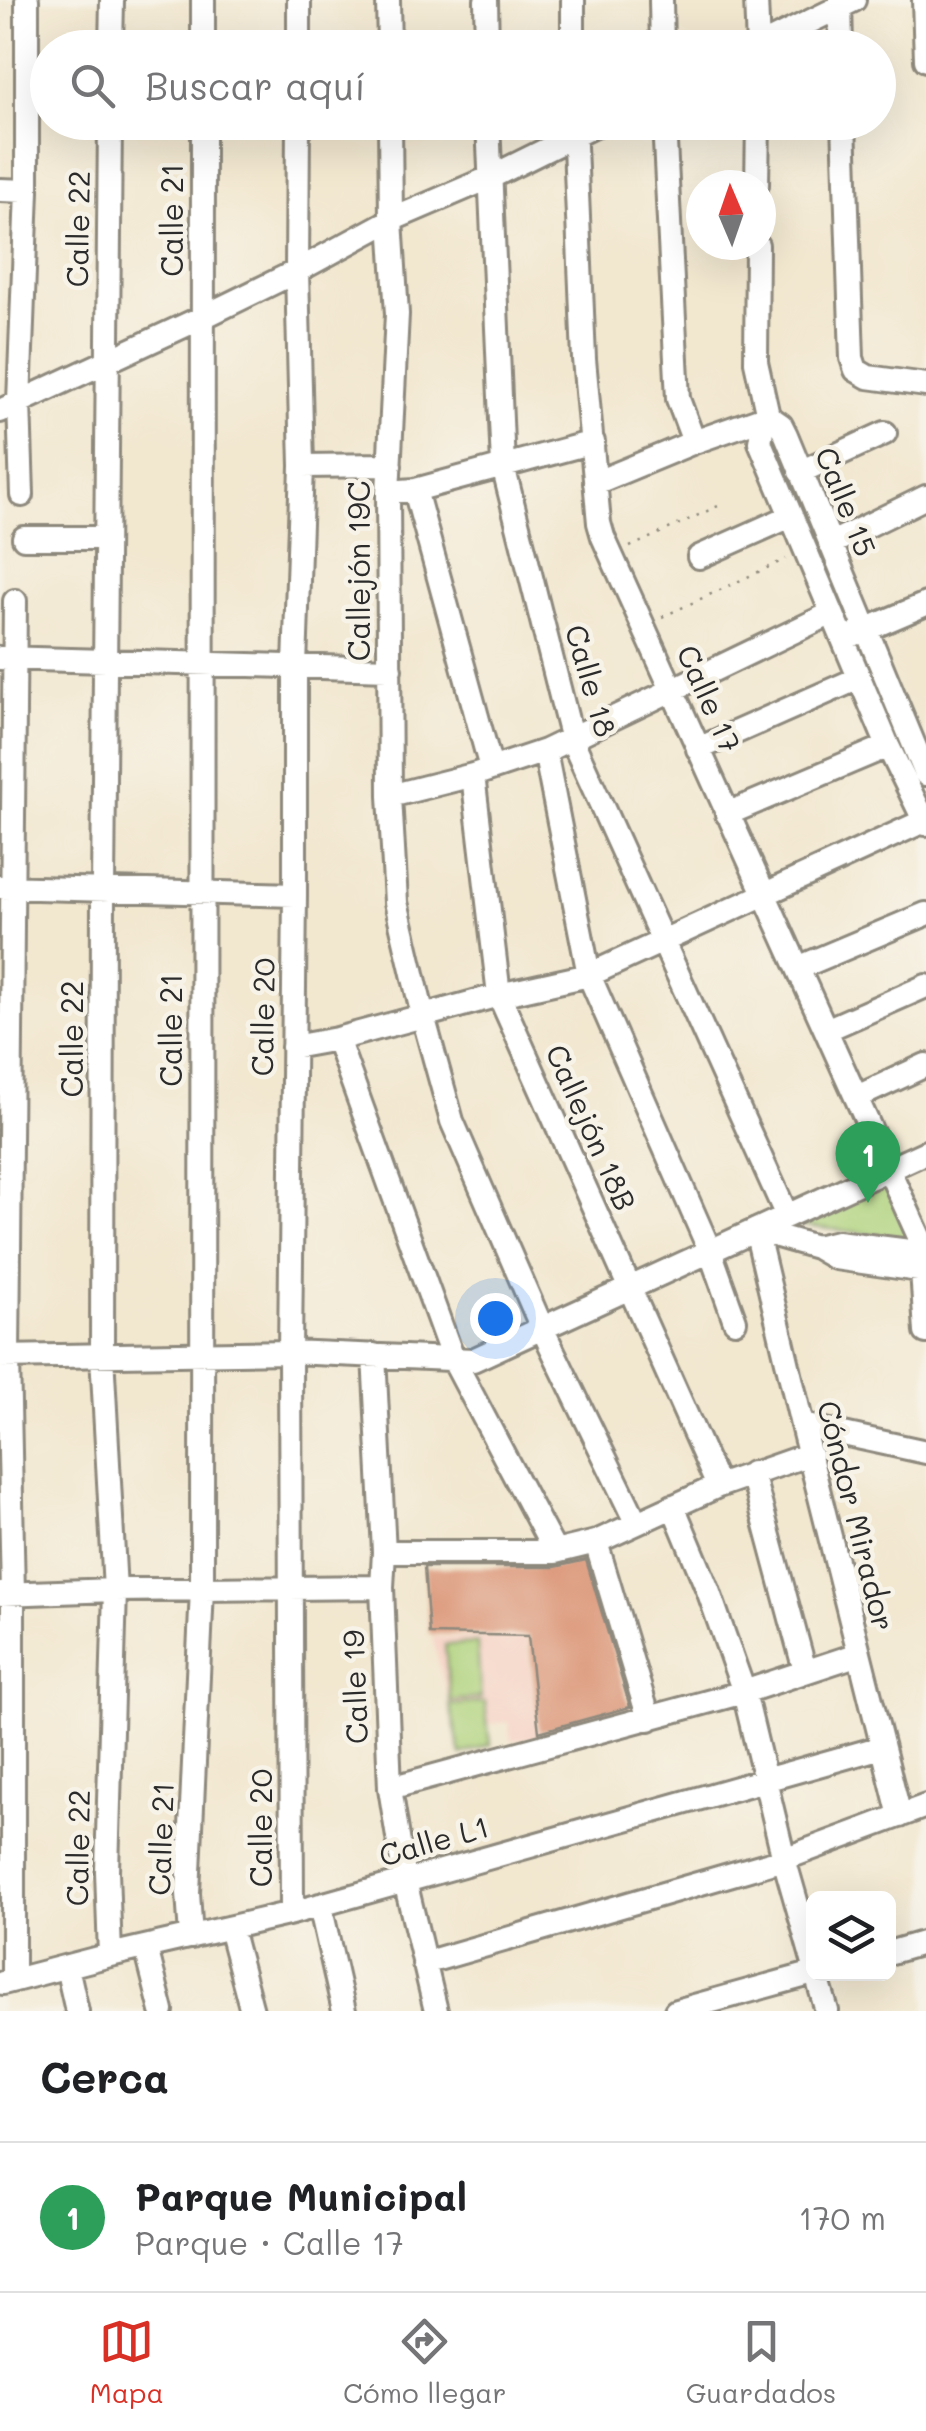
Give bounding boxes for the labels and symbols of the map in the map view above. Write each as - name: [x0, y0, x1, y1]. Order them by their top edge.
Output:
- street label: Calle 21: [151, 163, 191, 277]
- street label: Calle 22: [56, 170, 98, 288]
- north arrow: [686, 170, 776, 260]
- street label: Calle 15: [807, 441, 887, 562]
- street label: Callejón 19C: [338, 481, 378, 661]
- street label: Calle 18: [557, 620, 627, 741]
- street label: Calle 17: [668, 638, 751, 758]
- street label: Calle 20: [241, 957, 283, 1077]
- street label: Calle 21: [150, 973, 190, 1087]
- street label: Calle 22: [51, 981, 91, 1097]
- street label: Callejón 18B: [537, 1038, 646, 1217]
- pin: 1: [836, 1120, 900, 1203]
- your location: [470, 1293, 521, 1344]
- street label: Cóndor Mirador: [809, 1396, 905, 1635]
- street label: Calle 19: [332, 1629, 376, 1745]
- street label: Calle 20: [240, 1769, 280, 1887]
- street label: Calle 21: [138, 1782, 182, 1896]
- street label: Calle 22: [56, 1789, 98, 1907]
- street label: Calle L1: [374, 1805, 493, 1875]

